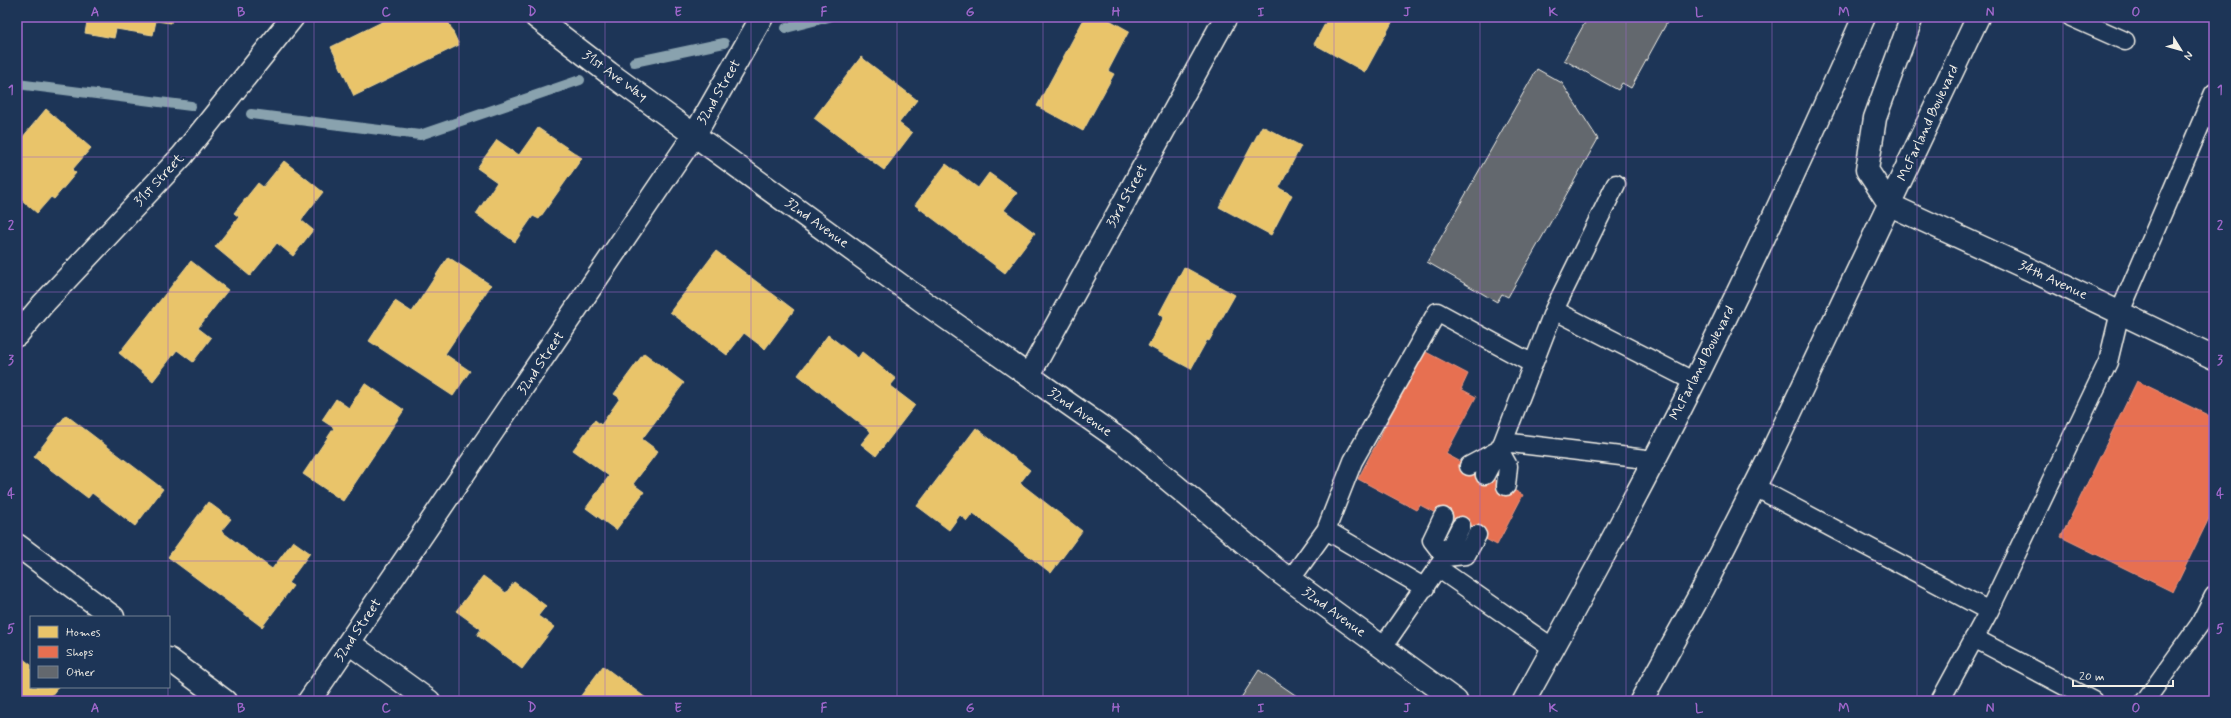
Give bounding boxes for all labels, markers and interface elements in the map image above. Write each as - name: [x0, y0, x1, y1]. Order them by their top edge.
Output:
- text: A: [91, 4, 99, 21]
- text: B: [237, 4, 246, 21]
- text: C: [381, 4, 391, 21]
- text: D: [528, 4, 537, 21]
- text: E: [674, 4, 682, 21]
- text: F: [821, 4, 828, 21]
- text: G: [966, 4, 975, 21]
- text: H: [1112, 4, 1121, 21]
- text: I: [1258, 4, 1265, 21]
- text: J: [1403, 4, 1411, 21]
- text: K: [1548, 4, 1558, 21]
- text: L: [1695, 4, 1704, 21]
- text: M: [1838, 4, 1850, 21]
- text: N: [1986, 4, 1995, 21]
- text: O: [2132, 4, 2141, 21]
- north arrow: [2161, 30, 2201, 70]
- street label: 31st Ave Way: [579, 46, 651, 106]
- text: N: [2180, 48, 2196, 63]
- street label: 32nd Street: [693, 56, 745, 128]
- street label: McFarland Boulevard: [1893, 62, 1963, 184]
- text: 1: [8, 82, 14, 99]
- text: 1: [2217, 82, 2223, 99]
- street label: 31st Street: [130, 149, 189, 210]
- street label: 33rd Street: [1102, 161, 1152, 231]
- street label: 32nd Avenue: [782, 194, 853, 252]
- text: 2: [8, 217, 15, 234]
- text: 2: [2217, 217, 2224, 234]
- street label: 34th Avenue: [2016, 256, 2091, 304]
- street label: McFarland Boulevard: [1665, 303, 1739, 423]
- street label: 32nd Street: [513, 328, 569, 398]
- text: 3: [8, 352, 14, 369]
- text: 3: [2217, 352, 2223, 369]
- street label: 32nd Avenue: [1044, 383, 1116, 441]
- text: 4: [7, 486, 15, 503]
- text: 4: [2216, 486, 2224, 503]
- street label: 32nd Avenue: [1299, 583, 1370, 641]
- street label: 32nd Street: [330, 595, 386, 665]
- legend: [30, 616, 170, 688]
- text: 5: [7, 621, 15, 638]
- text: 5: [2216, 621, 2224, 638]
- text: Homes: [66, 625, 101, 641]
- text: Shops: [66, 645, 93, 661]
- scale bar: [2073, 662, 2173, 688]
- text: Other: [66, 665, 95, 681]
- text: 20 m: [2079, 669, 2105, 685]
- text: A: [91, 700, 99, 717]
- text: B: [237, 700, 246, 717]
- text: C: [381, 700, 391, 717]
- text: D: [528, 700, 537, 717]
- text: E: [674, 700, 682, 717]
- text: F: [821, 700, 828, 717]
- text: G: [966, 700, 975, 717]
- text: H: [1112, 700, 1121, 717]
- text: I: [1258, 700, 1265, 717]
- text: J: [1403, 700, 1411, 717]
- text: K: [1548, 700, 1558, 717]
- text: L: [1695, 700, 1704, 717]
- text: M: [1838, 700, 1850, 717]
- text: N: [1986, 700, 1995, 717]
- text: O: [2132, 700, 2141, 717]

